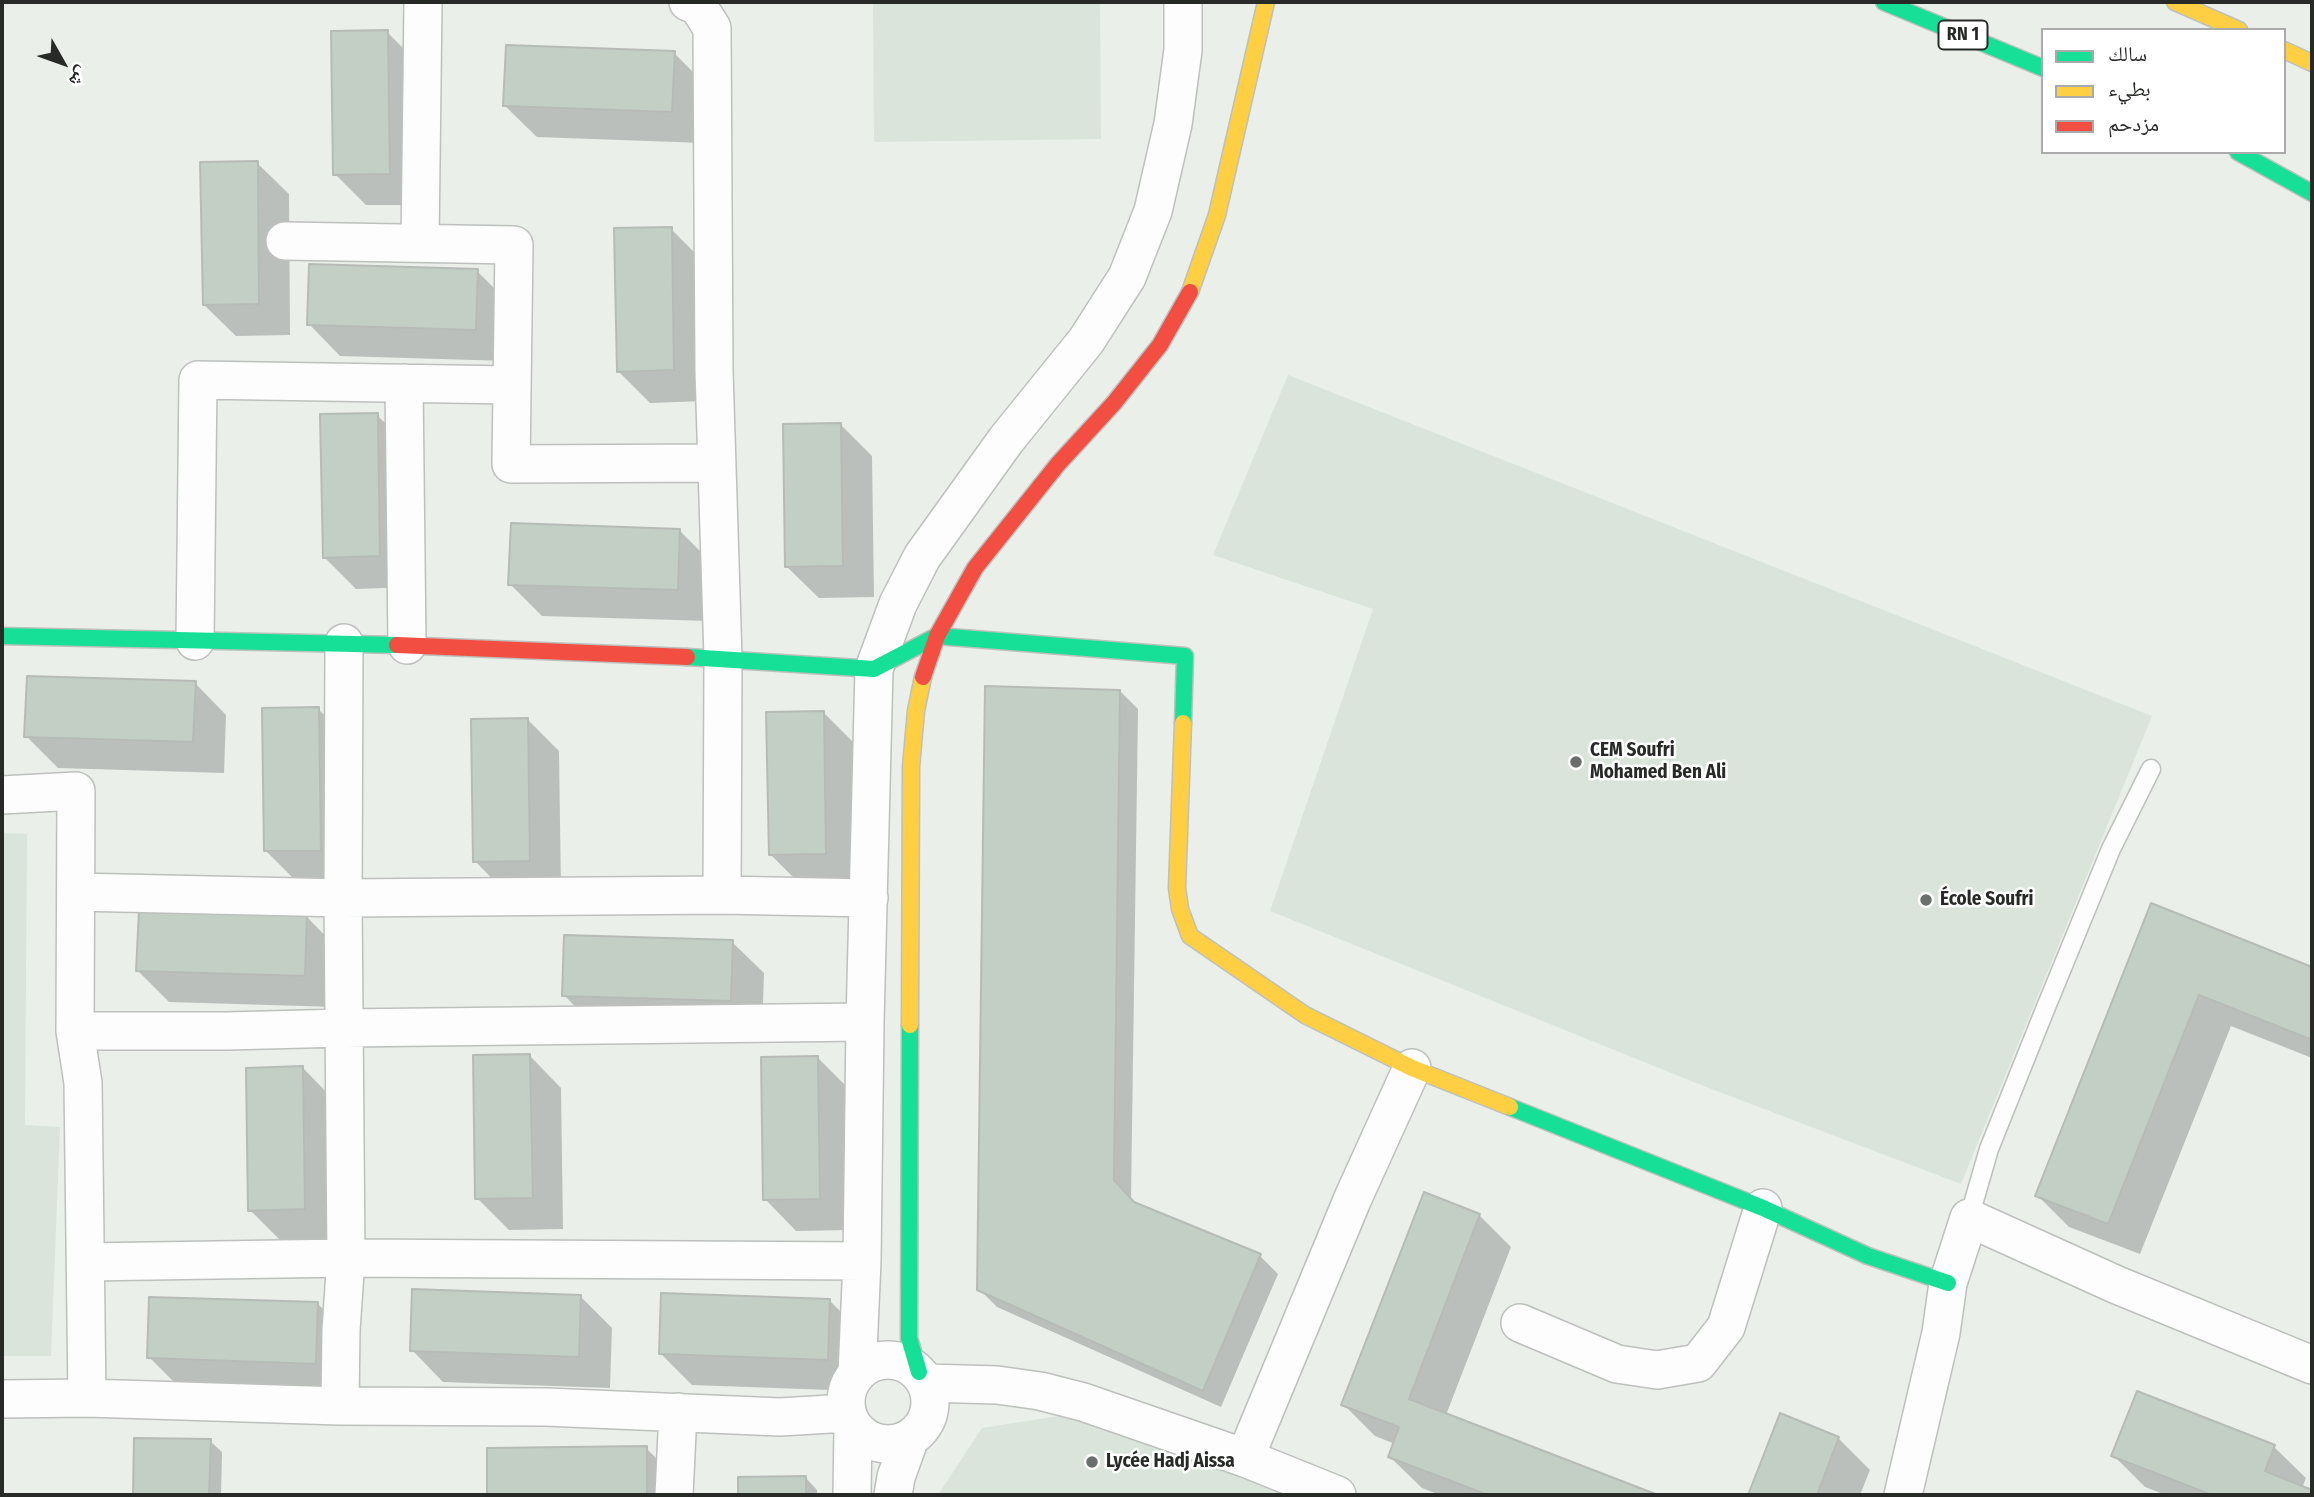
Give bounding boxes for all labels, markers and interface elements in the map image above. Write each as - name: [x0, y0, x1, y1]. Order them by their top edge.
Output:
- road number: RN 1: [1938, 20, 1988, 50]
- north arrow: [28, 28, 98, 98]
- legend: [2041, 28, 2286, 154]
- text: سالك: [2108, 41, 2147, 67]
- text: ش: [64, 62, 95, 92]
- text: بطيء: [2108, 76, 2151, 102]
- text: مزدحم: [2108, 111, 2159, 137]
- place label: CEM Soufri Mohamed Ben Ali: [1590, 740, 1726, 784]
- marker: CEM Soufri Mohamed Ben Ali: [1568, 754, 1584, 770]
- place label: École Soufri: [1940, 889, 2033, 911]
- marker: École Soufri: [1918, 892, 1934, 908]
- place label: Lycée Hadj Aissa: [1106, 1451, 1235, 1473]
- marker: Lycée Hadj Aissa: [1084, 1454, 1100, 1470]

